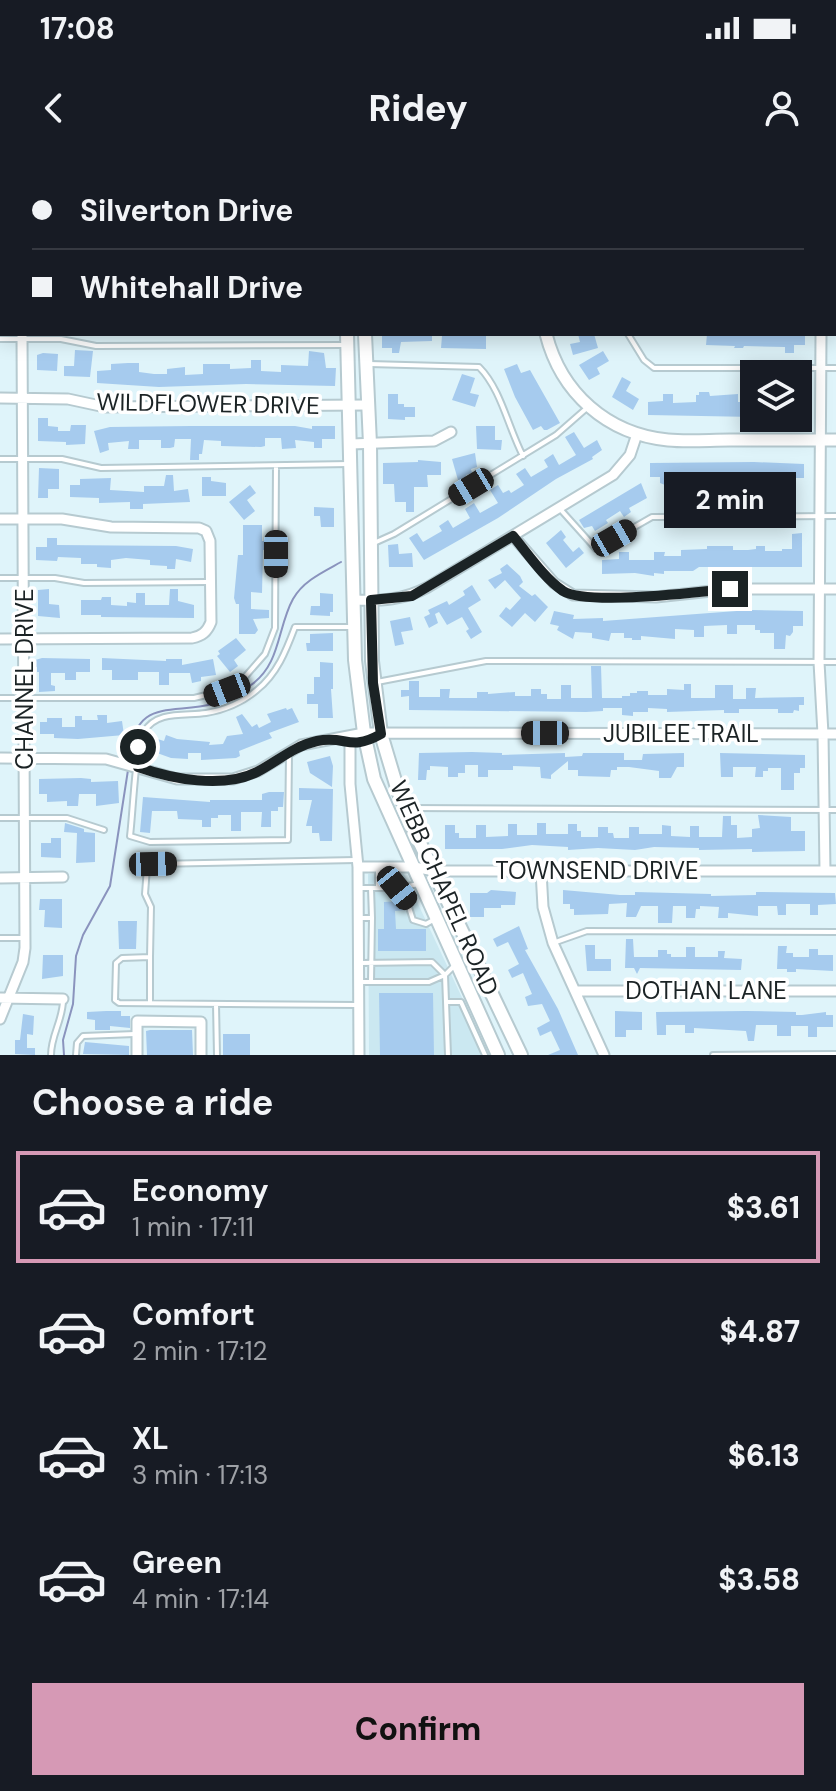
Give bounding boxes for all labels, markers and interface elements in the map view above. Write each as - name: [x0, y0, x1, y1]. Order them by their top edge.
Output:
- text: 17:08: [40, 9, 115, 48]
- text: Ridey: [368, 85, 468, 132]
- icon: back: [32, 86, 76, 130]
- icon: person: [760, 86, 804, 130]
- text: Silverton Drive: [80, 191, 293, 230]
- text: Whitehall Drive: [80, 268, 303, 307]
- map controls: [740, 360, 812, 432]
- button: layers: [740, 360, 812, 432]
- street label: WILDFLOWER DRIVE: [96, 386, 320, 421]
- car: [444, 464, 498, 510]
- callout: 2 min: [664, 473, 796, 529]
- text: 2 min: [695, 483, 765, 517]
- car: [587, 516, 641, 560]
- car: [264, 530, 288, 578]
- route end: [712, 571, 748, 607]
- street label: CHANNEL DRIVE: [9, 588, 40, 770]
- car: [200, 670, 254, 710]
- street label: JUBILEE TRAIL: [603, 718, 759, 749]
- car: [521, 721, 569, 745]
- route start: [120, 729, 156, 765]
- street label: WEBB CHAPEL ROAD: [383, 775, 506, 1000]
- car: [129, 852, 177, 876]
- street label: TOWNSEND DRIVE: [495, 855, 699, 886]
- car: [373, 862, 421, 914]
- street label: DOTHAN LANE: [625, 975, 787, 1006]
- text: Choose a ride: [32, 1079, 273, 1126]
- icon: car: [36, 1171, 108, 1243]
- text: Economy: [132, 1171, 269, 1210]
- text: $3.61: [727, 1188, 800, 1227]
- text: 1 min · 17:11: [132, 1210, 254, 1244]
- icon: car: [36, 1295, 108, 1367]
- text: Comfort: [132, 1295, 255, 1334]
- text: $4.87: [720, 1312, 800, 1351]
- text: 2 min · 17:12: [132, 1334, 268, 1368]
- icon: car: [36, 1419, 108, 1491]
- text: XL: [132, 1419, 169, 1458]
- text: $6.13: [728, 1436, 800, 1475]
- text: 3 min · 17:13: [132, 1458, 268, 1492]
- icon: car: [36, 1543, 108, 1615]
- text: Green: [132, 1543, 222, 1582]
- text: $3.58: [718, 1560, 800, 1599]
- text: 4 min · 17:14: [132, 1582, 269, 1616]
- button: Confirm: [32, 1683, 804, 1775]

